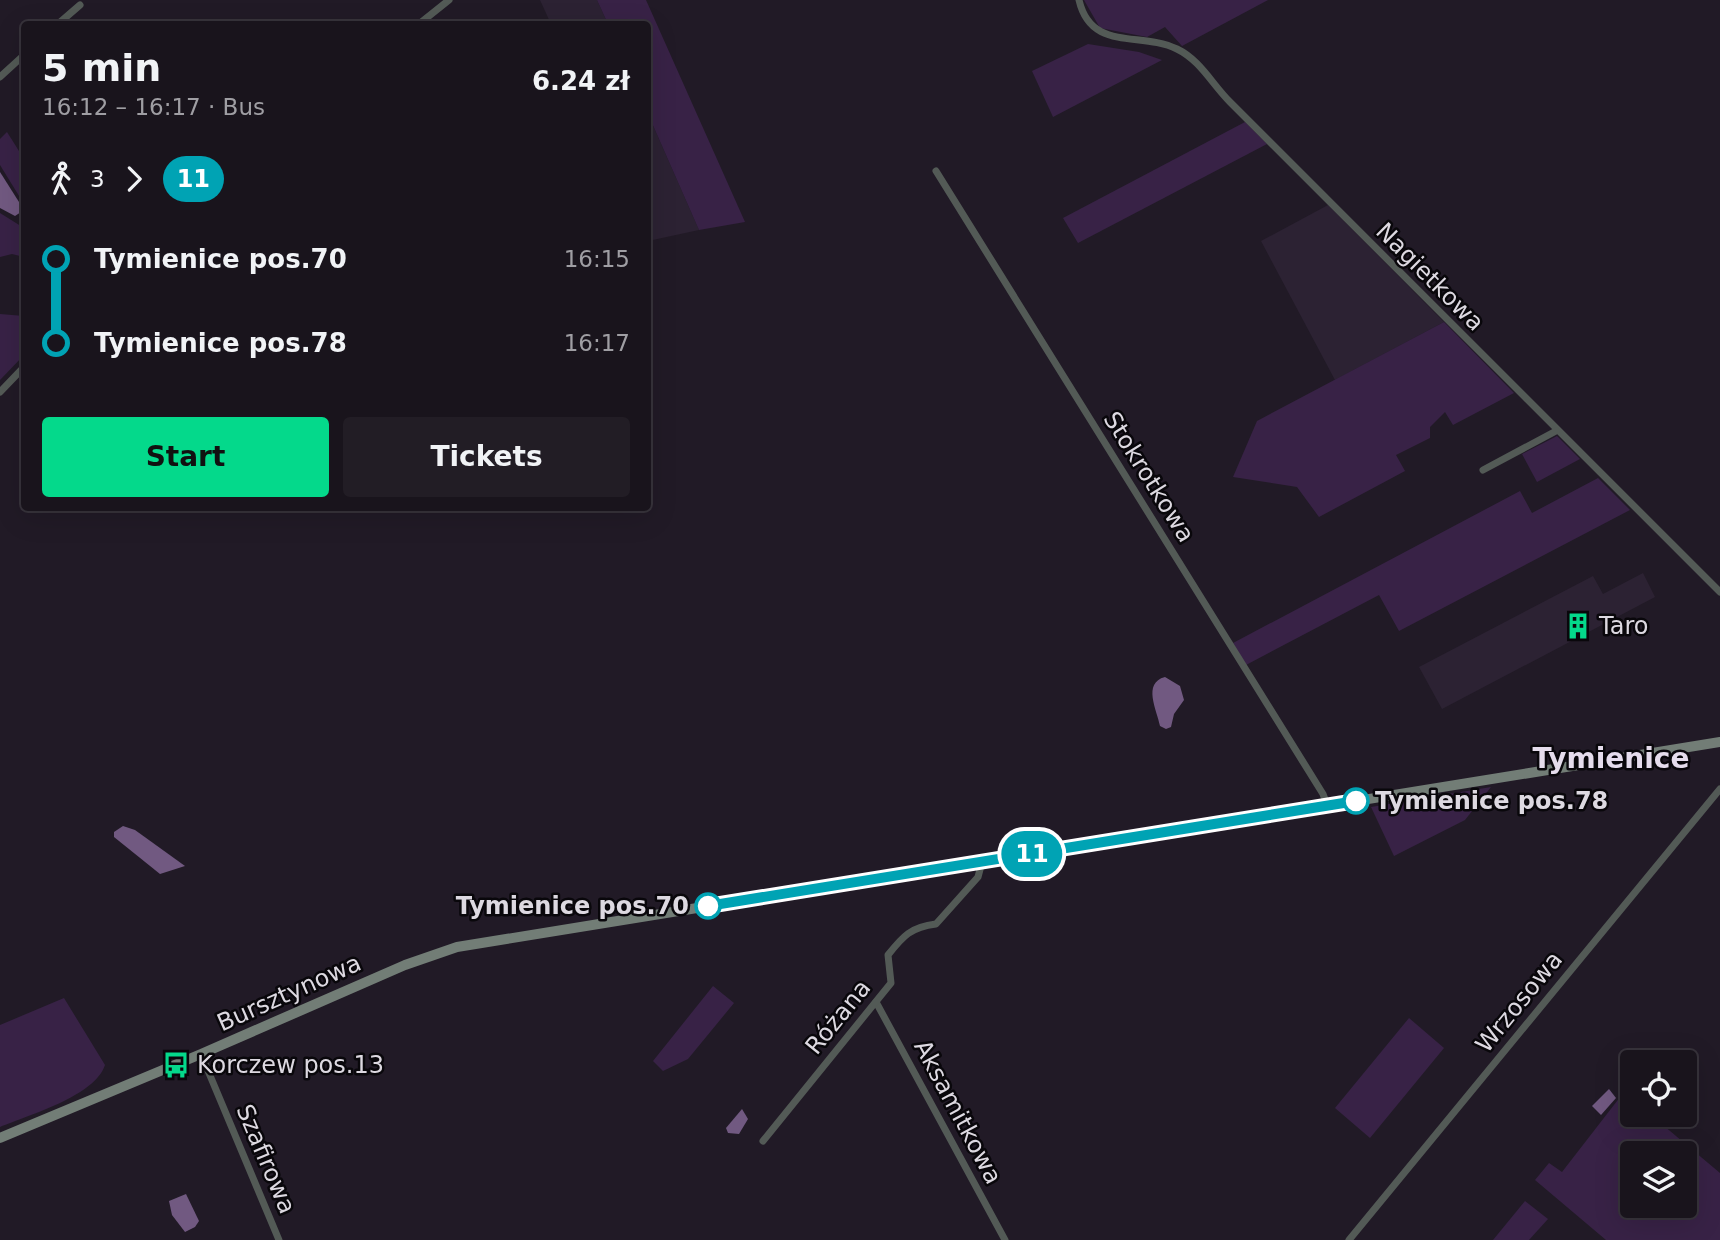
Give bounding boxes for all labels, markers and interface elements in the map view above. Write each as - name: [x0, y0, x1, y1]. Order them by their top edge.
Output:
- text: 5 min: [42, 46, 161, 90]
- text: 6.24 zł: [532, 66, 630, 96]
- text: 16:12 – 16:17 · Bus: [42, 94, 265, 120]
- icon: walk: [42, 160, 80, 198]
- icon: forward: [115, 160, 153, 198]
- text: 11: [177, 165, 210, 193]
- text: 3: [90, 166, 105, 192]
- street label: Nagietkowa: [1370, 217, 1490, 337]
- text: Tymienice pos.70: [94, 244, 347, 274]
- text: 16:15: [564, 246, 630, 272]
- text: Tymienice pos.78: [94, 328, 347, 358]
- text: 16:17: [564, 330, 630, 356]
- street label: Stokrotkowa: [1098, 407, 1200, 547]
- button: Start: [42, 417, 329, 497]
- button: Tickets: [343, 417, 630, 497]
- building icon: Taro: [1563, 611, 1593, 641]
- place label: Taro: [1598, 612, 1648, 640]
- district label: Tymienice: [1533, 742, 1689, 775]
- place label: Tymienice pos.78: [1375, 787, 1608, 815]
- marker: Tymienice pos.78: [1343, 788, 1369, 814]
- line badge: 11: [1000, 831, 1064, 877]
- text: 11: [1015, 840, 1049, 868]
- place label: Tymienice pos.70: [456, 892, 689, 920]
- marker: Tymienice pos.70: [695, 893, 721, 919]
- street label: Wrzosowa: [1470, 946, 1568, 1058]
- street label: Bursztynowa: [213, 949, 365, 1037]
- street label: Różana: [800, 974, 876, 1060]
- street label: Aksamitkowa: [908, 1035, 1008, 1189]
- bus stop icon: Korczew pos.13: [161, 1050, 191, 1080]
- map controls: [1620, 1050, 1697, 1218]
- button: locate: [1620, 1050, 1697, 1127]
- place label: Korczew pos.13: [197, 1051, 384, 1079]
- street label: Szafirowa: [230, 1100, 302, 1218]
- button: layers: [1620, 1141, 1697, 1218]

